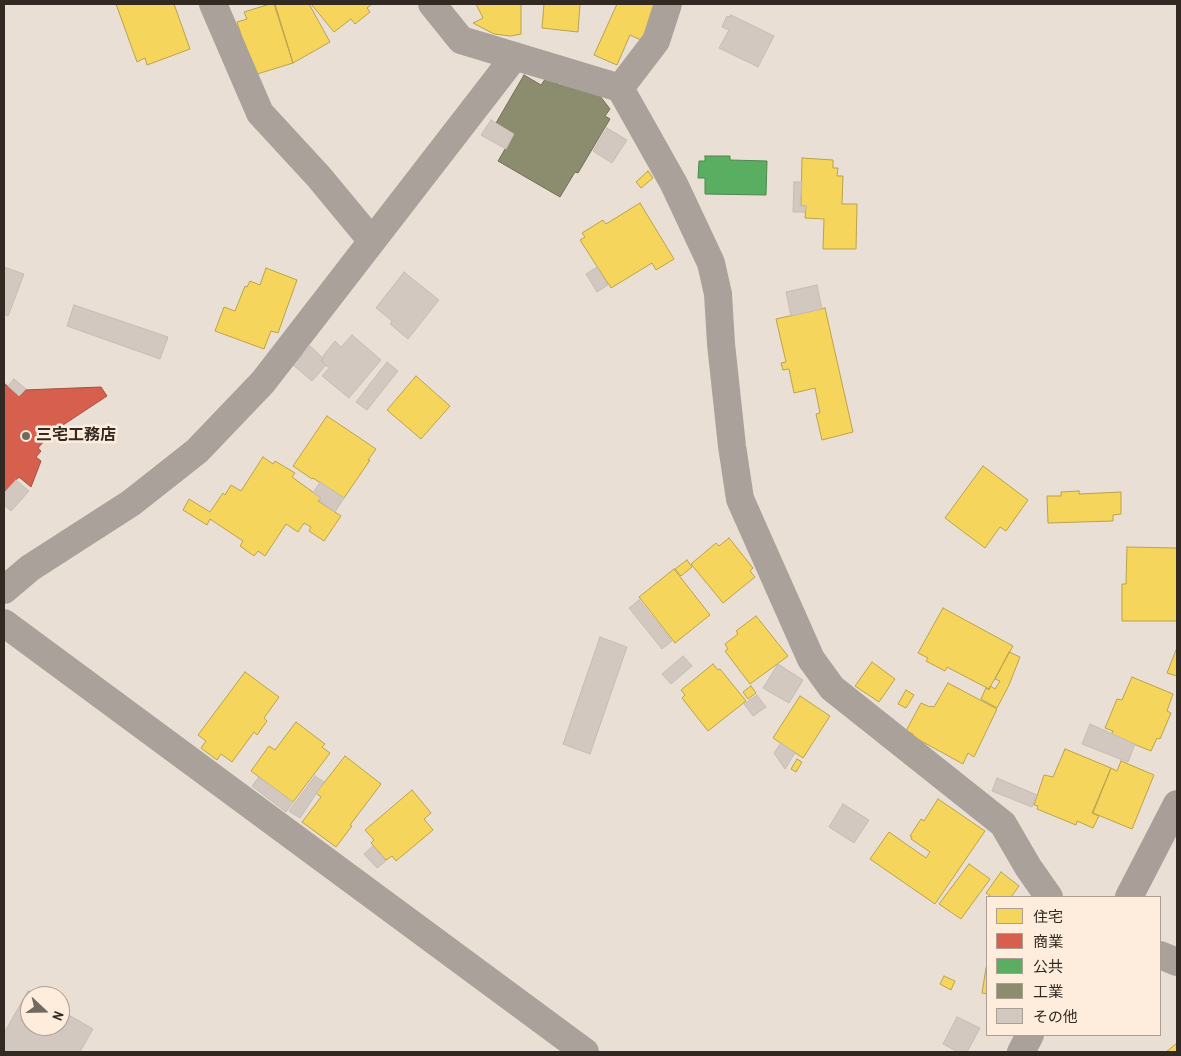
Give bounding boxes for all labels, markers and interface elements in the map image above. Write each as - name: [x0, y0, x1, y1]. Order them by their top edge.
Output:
- place label: 三宅工務店: [36, 426, 116, 446]
- marker: 三宅工務店: [20, 430, 32, 442]
- legend: [986, 896, 1161, 1036]
- text: 住宅: [1033, 906, 1063, 927]
- text: 商業: [1033, 931, 1063, 952]
- text: 公共: [1033, 956, 1063, 977]
- text: 工業: [1033, 981, 1063, 1002]
- north arrow: [20, 986, 70, 1036]
- text: その他: [1033, 1006, 1078, 1027]
- text: N: [48, 1009, 68, 1023]

